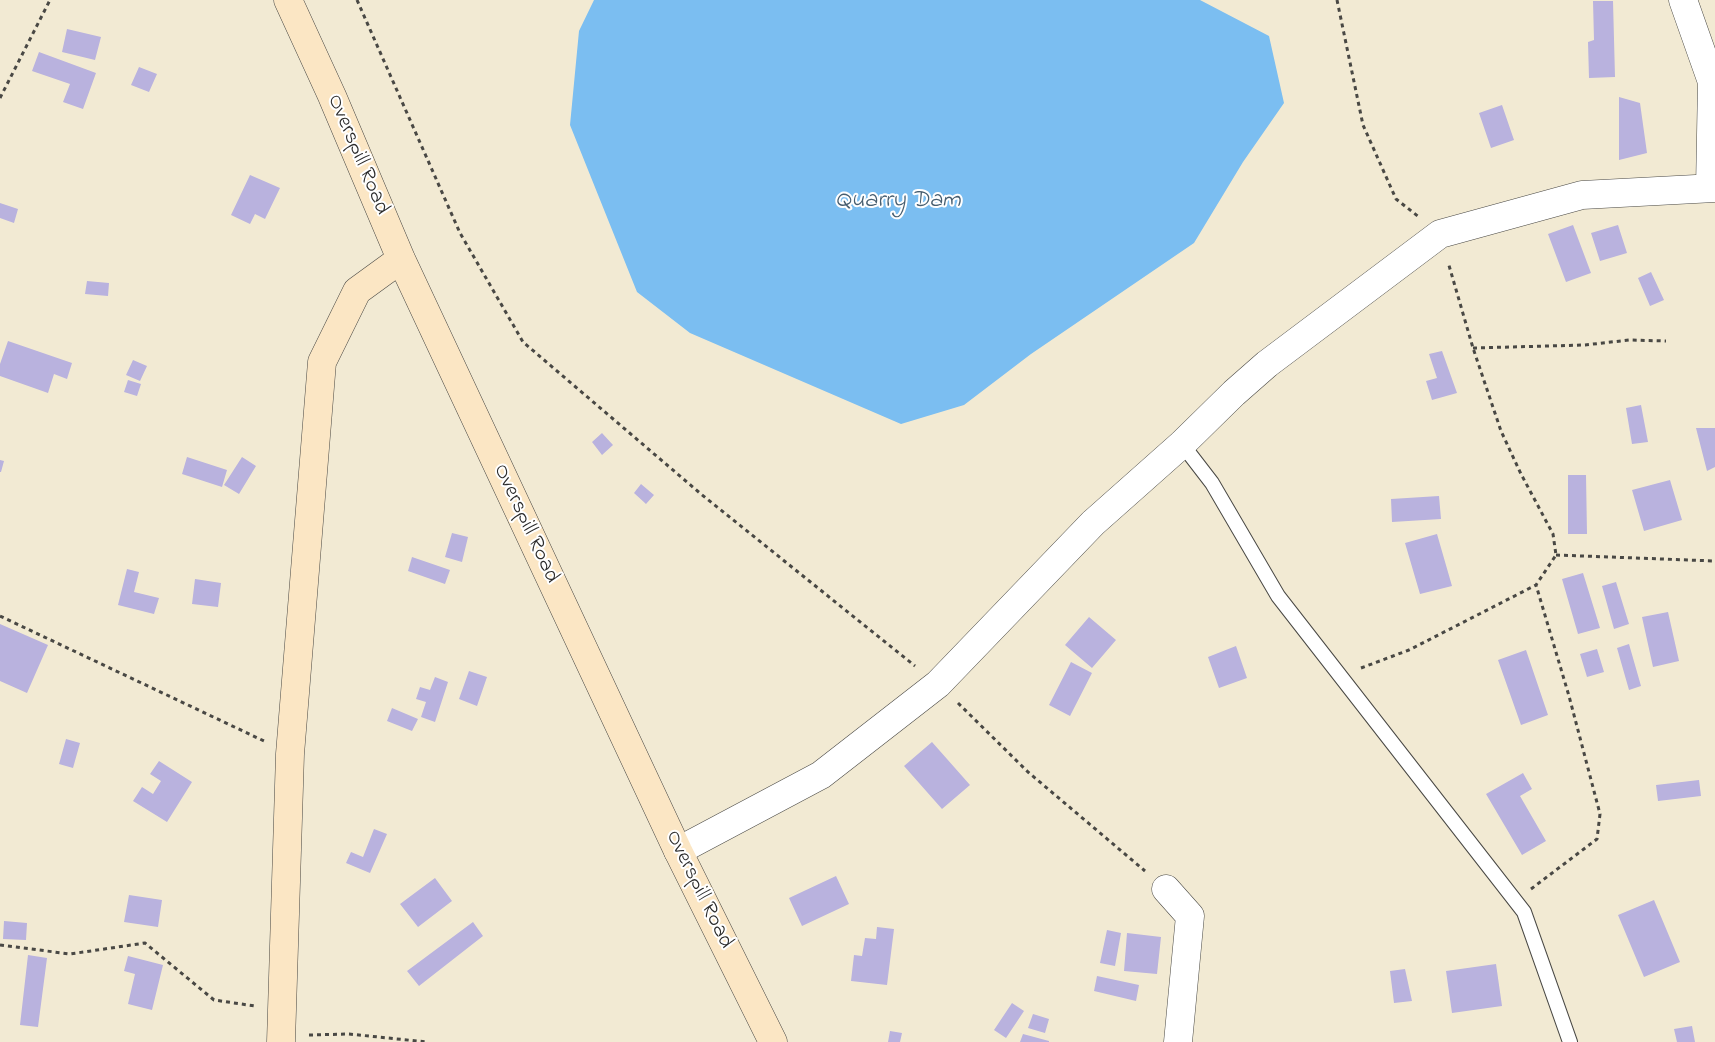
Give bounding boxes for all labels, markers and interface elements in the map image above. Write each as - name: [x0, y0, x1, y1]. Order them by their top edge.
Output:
- street label: Overspill Road: [320, 91, 394, 219]
- water label: Quarry Dam: [835, 188, 961, 216]
- street label: Overspill Road: [486, 460, 564, 588]
- street label: Overspill Road: [658, 827, 738, 953]

